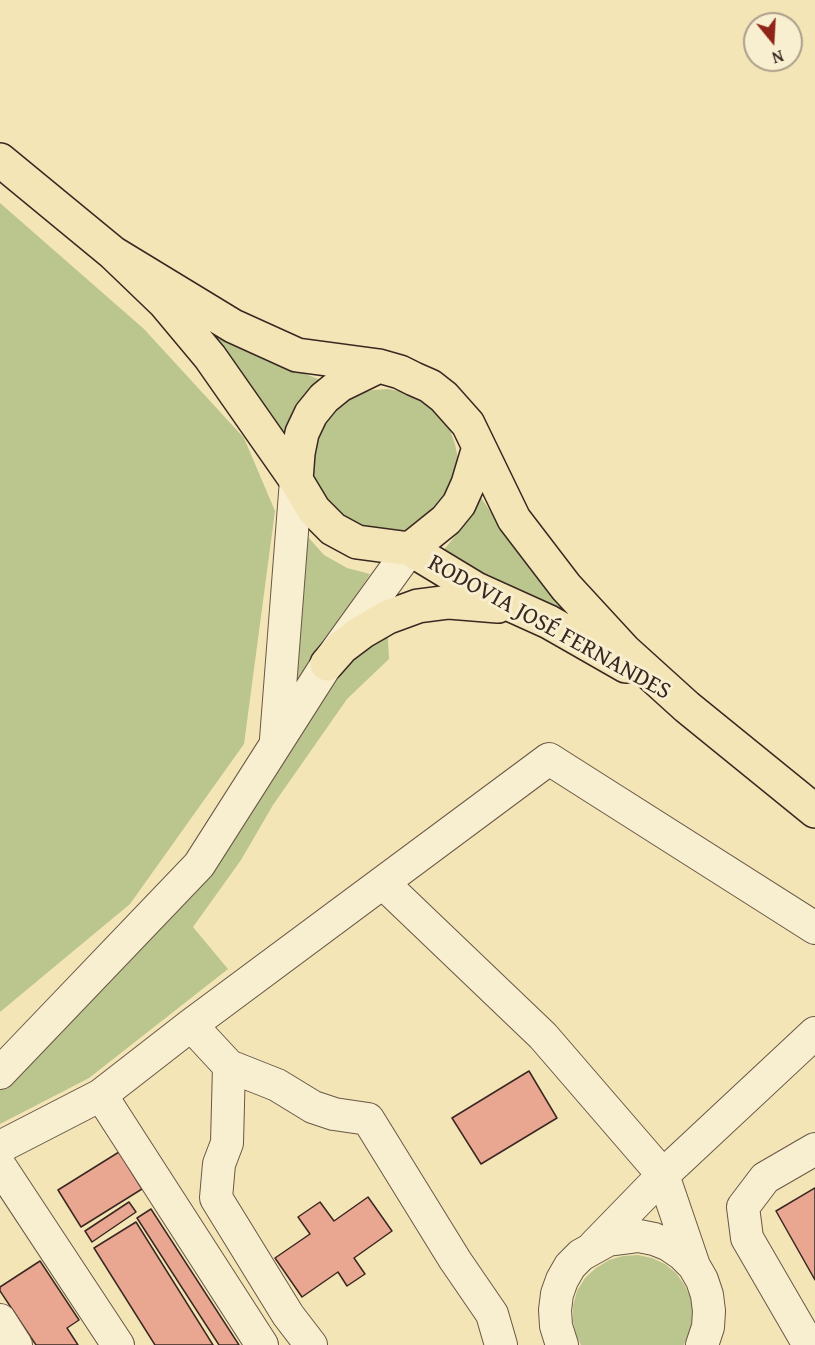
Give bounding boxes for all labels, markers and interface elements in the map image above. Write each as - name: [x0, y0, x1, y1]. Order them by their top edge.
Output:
- north arrow: [743, 12, 803, 72]
- text: N: [769, 44, 787, 70]
- street label: RODOVIA JOSÉ FERNANDES: [423, 549, 675, 707]

